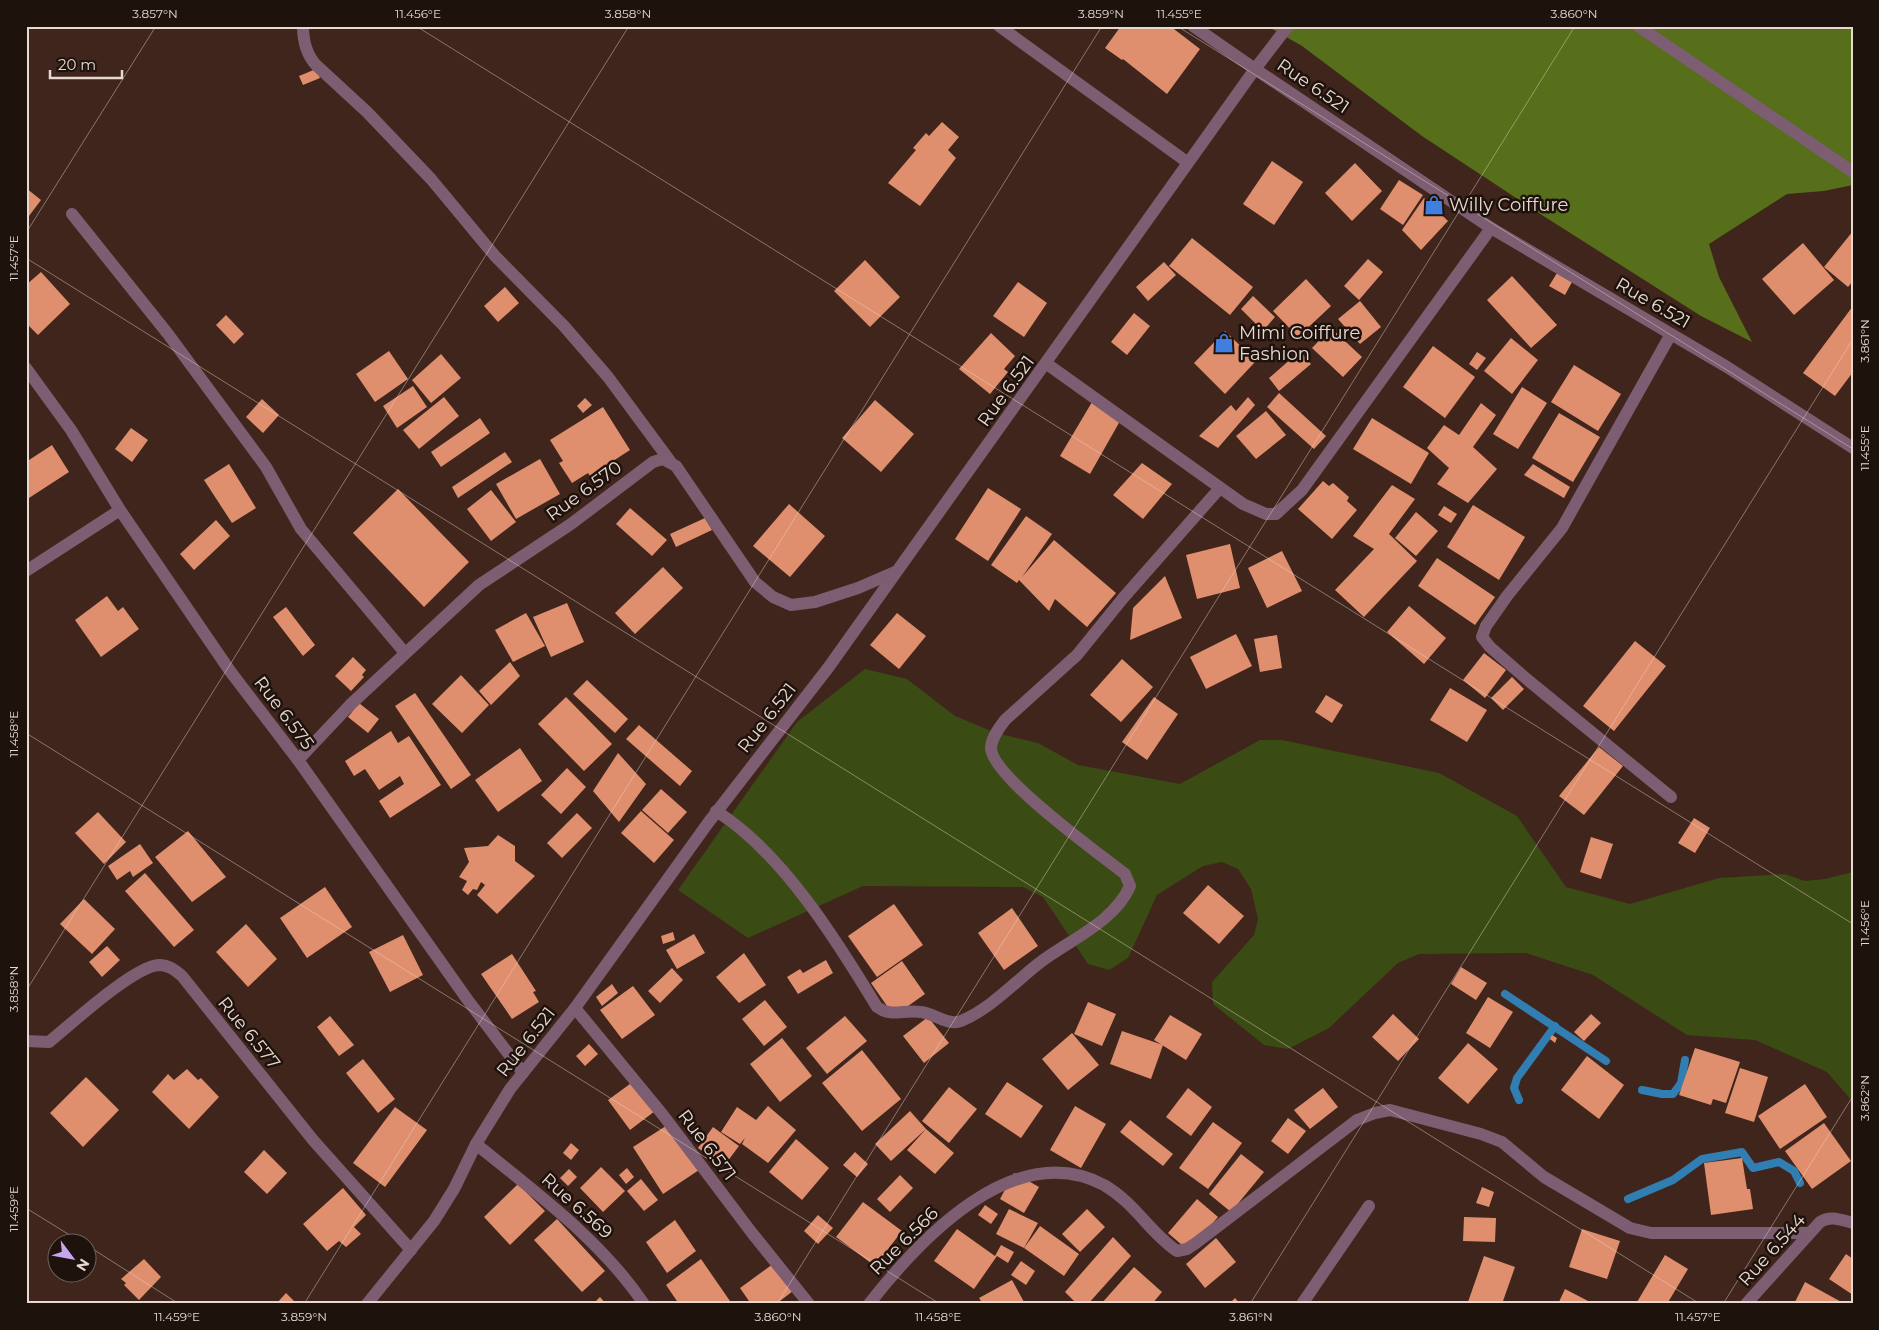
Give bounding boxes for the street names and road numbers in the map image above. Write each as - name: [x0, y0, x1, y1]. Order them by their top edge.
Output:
- street label: Rue 6.521: [1273, 54, 1353, 118]
- street label: Rue 6.521: [1612, 273, 1694, 333]
- street label: Rue 6.521: [973, 351, 1039, 431]
- street label: Rue 6.570: [542, 456, 626, 526]
- street label: Rue 6.575: [249, 672, 319, 754]
- street label: Rue 6.521: [733, 679, 801, 757]
- street label: Rue 6.577: [213, 992, 285, 1074]
- street label: Rue 6.521: [492, 1003, 560, 1081]
- street label: Rue 6.571: [673, 1105, 741, 1185]
- street label: Rue 6.569: [537, 1168, 617, 1244]
- street label: Rue 6.566: [865, 1202, 943, 1280]
- street label: Rue 6.544: [1734, 1209, 1810, 1291]

